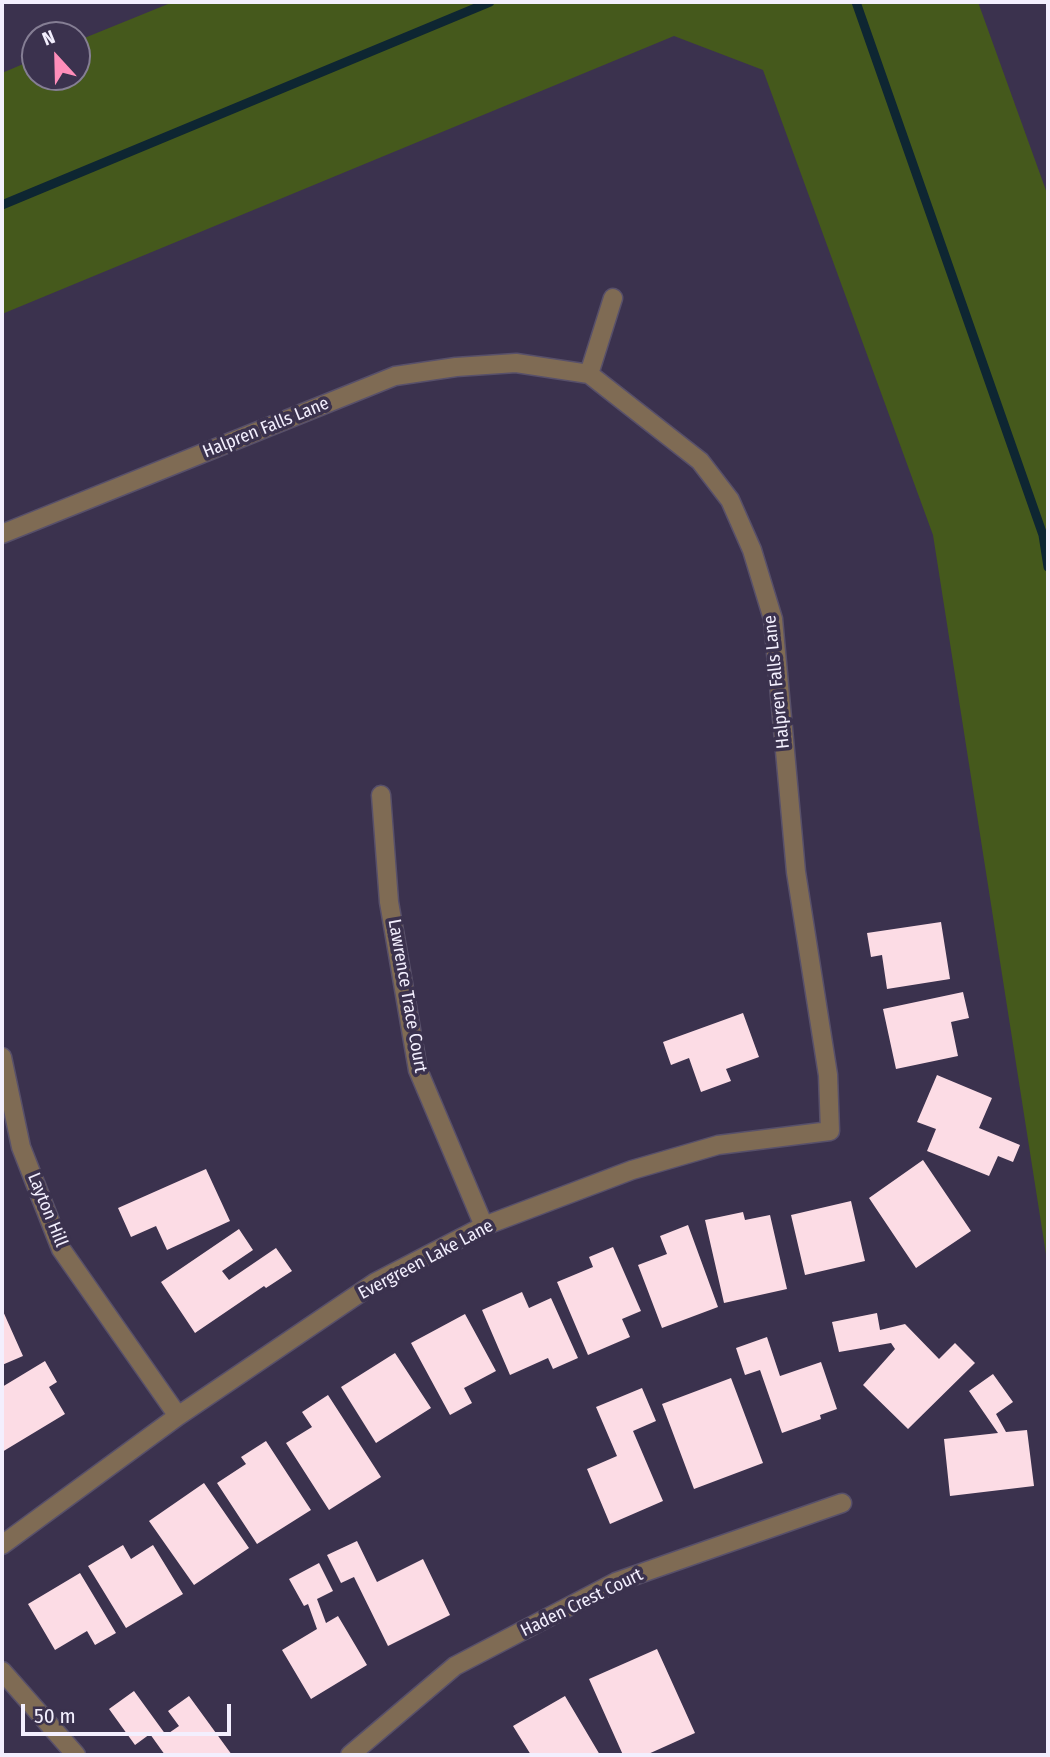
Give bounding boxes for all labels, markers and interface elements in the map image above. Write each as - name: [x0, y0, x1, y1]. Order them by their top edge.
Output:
- north arrow: [21, 21, 91, 91]
- text: N: [39, 25, 58, 51]
- street label: Halpren Falls Lane: [200, 393, 332, 463]
- street label: Halpren Falls Lane: [759, 614, 795, 750]
- street label: Lawrence Trace Court: [383, 917, 431, 1075]
- street label: Layton Hill: [22, 1170, 72, 1250]
- street label: Evergreen Lake Lane: [355, 1215, 497, 1305]
- street label: Haden Crest Court: [517, 1564, 647, 1642]
- scale bar: [24, 1690, 234, 1734]
- text: 50 m: [34, 1703, 76, 1729]

